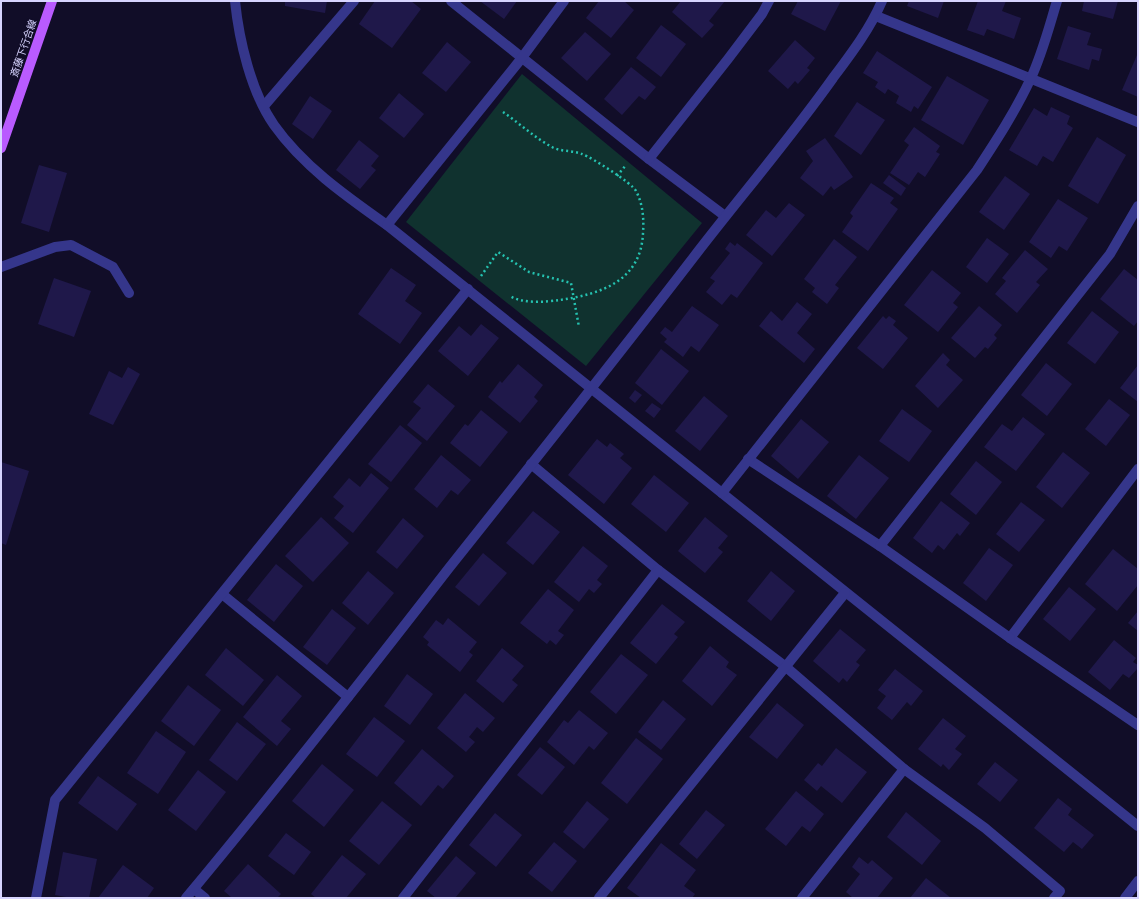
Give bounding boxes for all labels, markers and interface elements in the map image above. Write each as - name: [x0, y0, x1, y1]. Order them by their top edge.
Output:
- street label: 斎藤下行合線: [8, 18, 39, 79]

